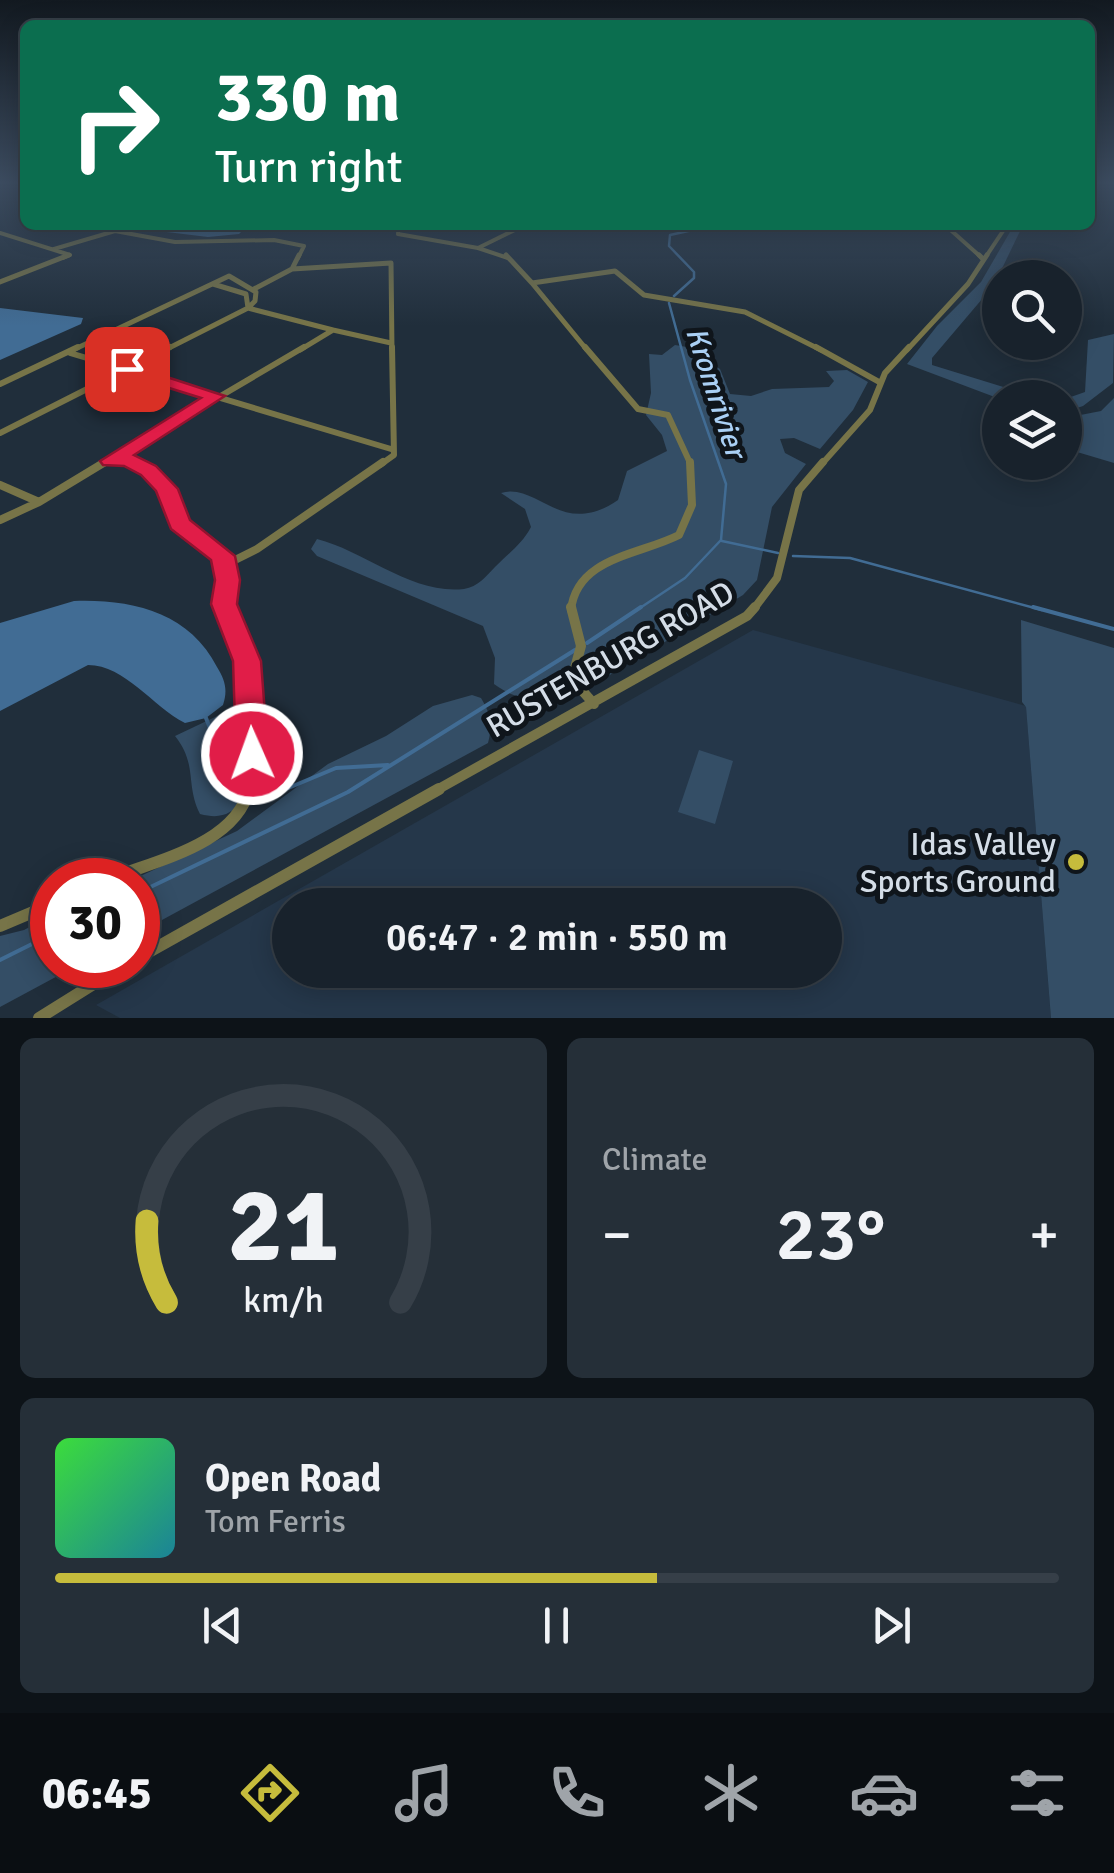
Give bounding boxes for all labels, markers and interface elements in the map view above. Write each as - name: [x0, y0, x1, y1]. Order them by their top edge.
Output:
- text: 330 m: [215, 54, 400, 140]
- icon: right: [50, 60, 180, 190]
- text: Turn right: [215, 140, 403, 195]
- map controls: [982, 260, 1082, 480]
- button: search: [982, 260, 1082, 360]
- water label: Kromrivier: [677, 322, 755, 466]
- pin: [85, 327, 170, 412]
- icon: arrive: [100, 342, 155, 397]
- button: layers: [982, 380, 1082, 480]
- street label: RUSTENBURG ROAD: [479, 573, 741, 746]
- position arrow: [200, 702, 304, 806]
- place label: Idas Valley Sports Ground: [860, 825, 1056, 901]
- marker: Idas Valley Sports Ground: [1065, 851, 1087, 873]
- speed limit sign: 30: [30, 858, 160, 988]
- text: 06:47 · 2 min · 550 m: [386, 914, 728, 961]
- text: Climate: [602, 1140, 708, 1179]
- text: 21: [227, 1162, 340, 1290]
- text: 23°: [776, 1188, 885, 1281]
- text: −: [602, 1201, 632, 1269]
- text: +: [1029, 1201, 1059, 1269]
- text: km/h: [243, 1278, 324, 1322]
- text: Open Road: [205, 1455, 381, 1502]
- text: Tom Ferris: [205, 1502, 346, 1541]
- icon: previous: [195, 1598, 250, 1653]
- icon: pause: [529, 1598, 584, 1653]
- icon: next: [864, 1598, 919, 1653]
- icon: directions: [235, 1758, 305, 1828]
- icon: music: [389, 1758, 459, 1828]
- icon: phone: [542, 1758, 612, 1828]
- icon: climate: [696, 1758, 766, 1828]
- icon: car: [849, 1758, 919, 1828]
- icon: filters: [1002, 1758, 1072, 1828]
- text: 06:45: [42, 1766, 152, 1821]

